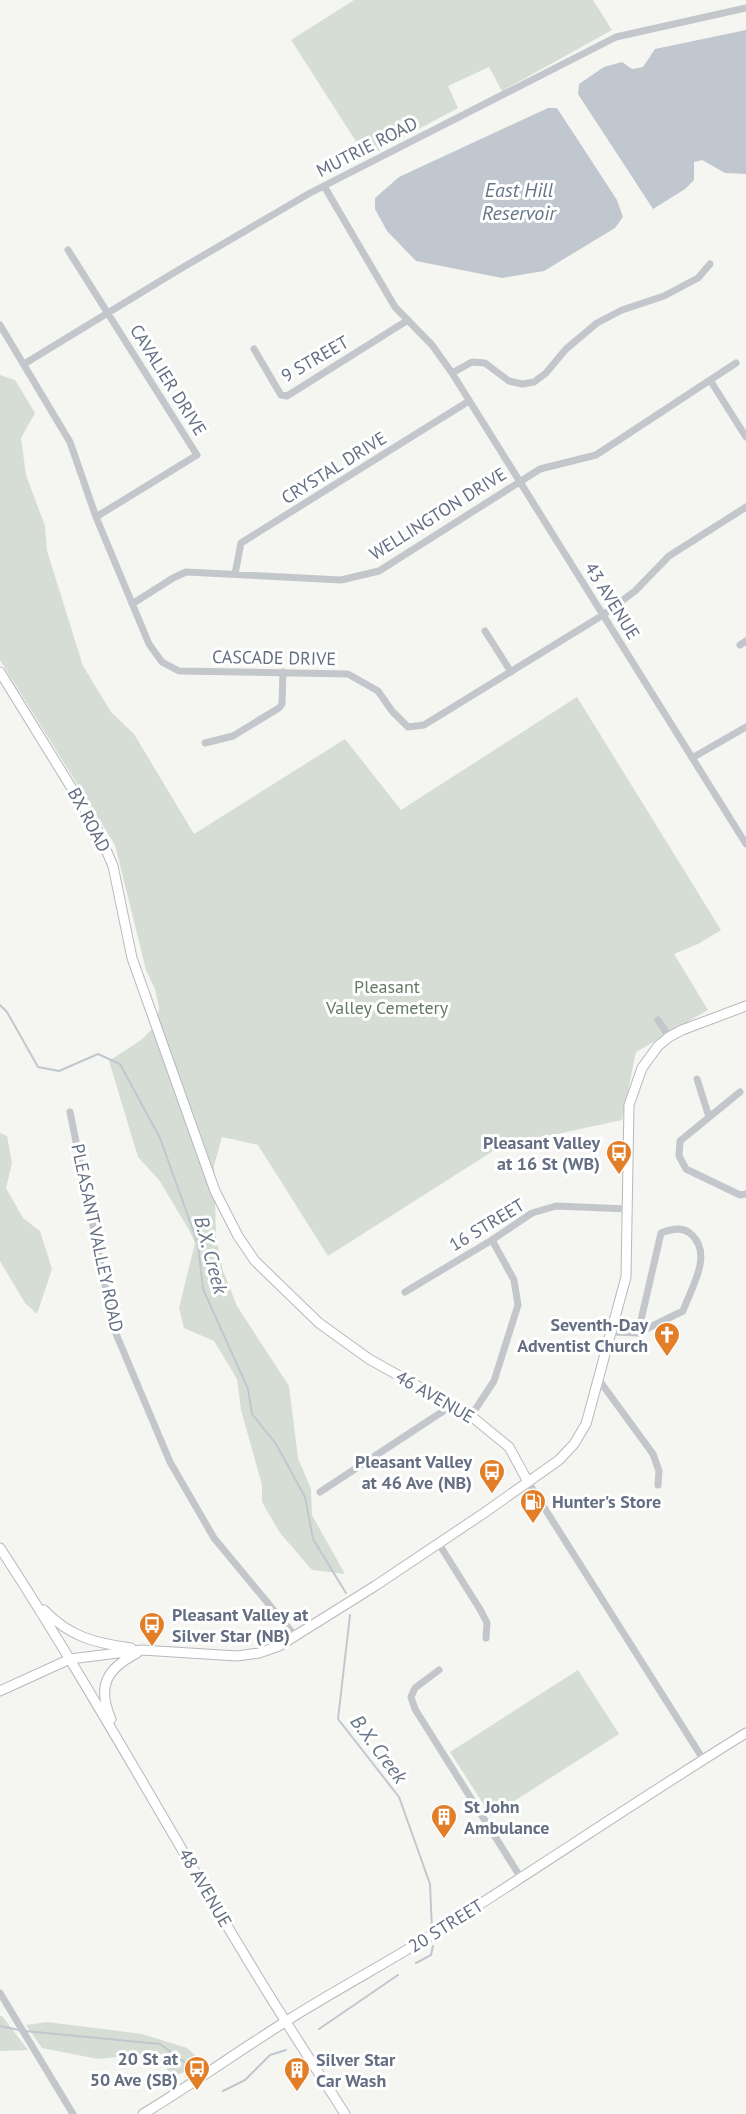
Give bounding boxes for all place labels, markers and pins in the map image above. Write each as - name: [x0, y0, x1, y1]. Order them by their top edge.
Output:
- place label: Pleasant Valley at 16 St (WB): [483, 1131, 600, 1175]
- bus stop icon: Pleasant Valley at 16 St (WB): [604, 1138, 634, 1176]
- place label: Seventh-Day Adventist Church: [517, 1313, 648, 1357]
- church icon: Seventh-Day Adventist Church: [652, 1320, 682, 1358]
- place label: Pleasant Valley at 46 Ave (NB): [355, 1450, 472, 1494]
- bus stop icon: Pleasant Valley at 46 Ave (NB): [477, 1457, 507, 1495]
- fuel station icon: Hunter's Store: [518, 1487, 548, 1525]
- place label: Hunter's Store: [552, 1490, 661, 1513]
- place label: Pleasant Valley at Silver Star (NB): [172, 1603, 309, 1647]
- bus stop icon: Pleasant Valley at Silver Star (NB): [137, 1610, 167, 1648]
- place label: St John Ambulance: [464, 1795, 549, 1839]
- building icon: St John Ambulance: [429, 1802, 459, 1840]
- place label: 20 St at 50 Ave (SB): [90, 2047, 179, 2091]
- place label: Silver Star Car Wash: [316, 2048, 396, 2092]
- bus stop icon: 20 St at 50 Ave (SB): [182, 2054, 212, 2092]
- building icon: Silver Star Car Wash: [282, 2055, 312, 2093]

